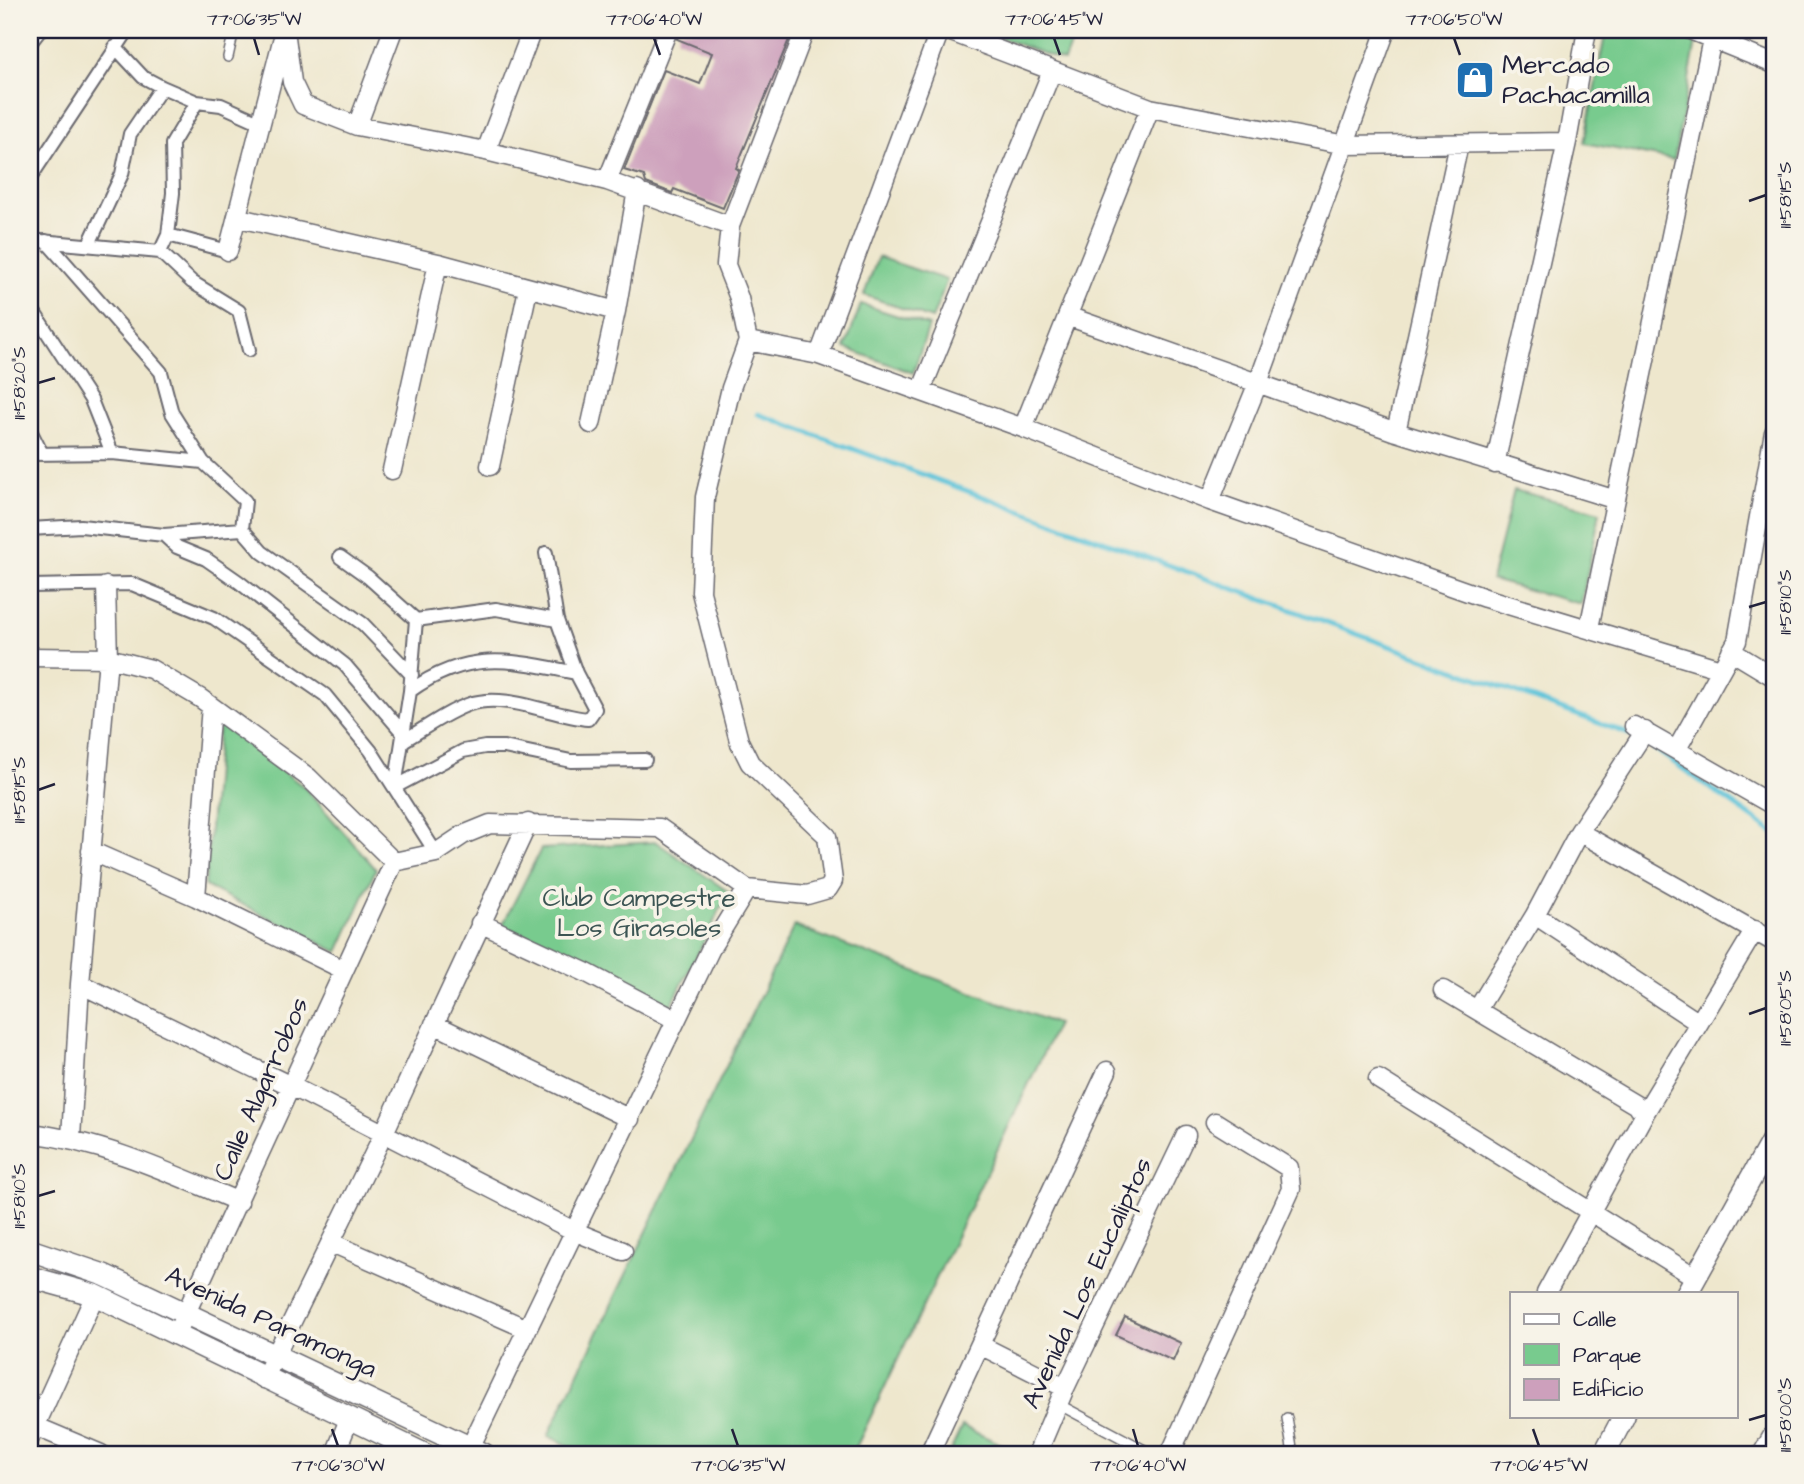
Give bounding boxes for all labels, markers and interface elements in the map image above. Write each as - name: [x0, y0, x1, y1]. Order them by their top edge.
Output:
- text: 77°06'35"W: [207, 7, 301, 32]
- text: 77°06'40"W: [606, 7, 702, 32]
- text: 77°06'45"W: [1005, 7, 1103, 32]
- text: 77°06'50"W: [1406, 7, 1503, 32]
- place label: Mercado Pachacamilla: [1502, 47, 1650, 113]
- shop icon: Mercado Pachacamilla: [1454, 59, 1496, 101]
- text: 11°58'15"S: [1773, 162, 1798, 228]
- text: 11°58'20"S: [7, 346, 32, 420]
- text: 11°58'10"S: [1773, 569, 1798, 635]
- text: 11°58'15"S: [7, 757, 32, 823]
- park label: Club Campestre Los Girasoles: [542, 880, 736, 946]
- text: 11°58'05"S: [1773, 970, 1798, 1046]
- street label: Calle Algarrobos: [204, 992, 319, 1187]
- street label: Avenida Los Eucaliptos: [1013, 1152, 1161, 1414]
- text: 11°58'10"S: [7, 1163, 32, 1229]
- street label: Avenida Paramonga: [158, 1257, 383, 1389]
- legend: [1510, 1292, 1738, 1418]
- text: Calle: [1573, 1305, 1617, 1334]
- text: Parque: [1573, 1341, 1641, 1370]
- text: Edificio: [1573, 1375, 1643, 1404]
- text: 11°58'00"S: [1773, 1378, 1798, 1452]
- text: 77°06'30"W: [291, 1453, 385, 1478]
- text: 77°06'35"W: [691, 1453, 785, 1478]
- text: 77°06'40"W: [1090, 1453, 1186, 1478]
- text: 77°06'45"W: [1490, 1453, 1588, 1478]

